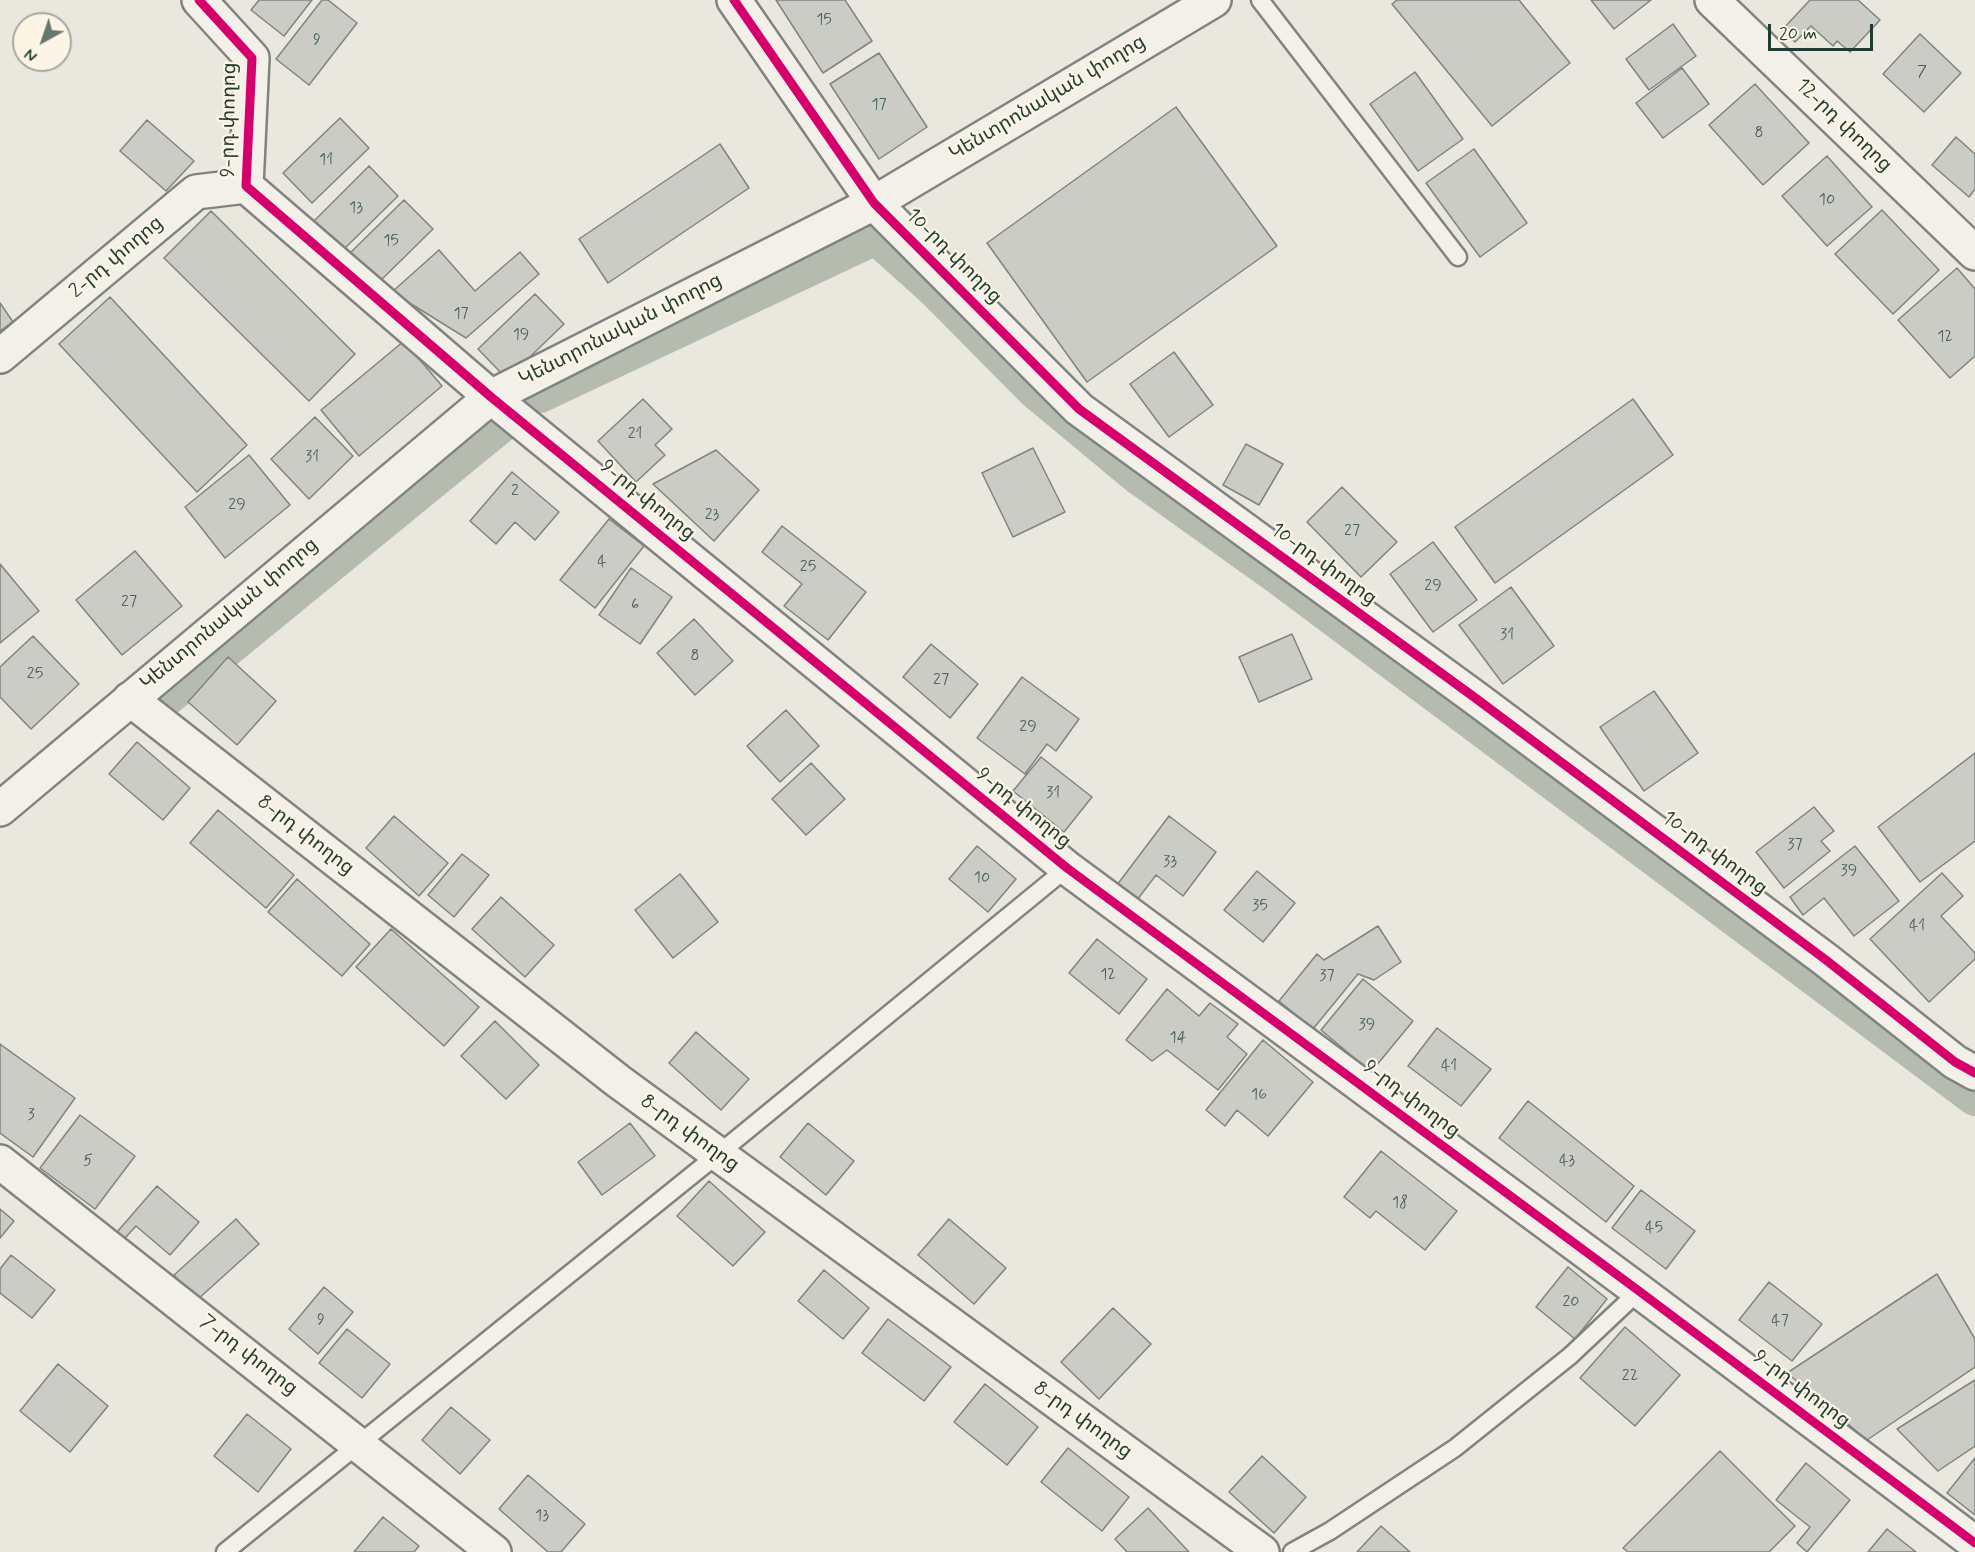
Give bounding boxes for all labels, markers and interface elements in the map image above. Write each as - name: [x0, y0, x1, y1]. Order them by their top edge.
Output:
- house number: 15: [816, 11, 832, 31]
- north arrow: [12, 12, 72, 72]
- scale bar: [1771, 12, 1876, 50]
- text: 20 m: [1779, 22, 1817, 46]
- house number: 9: [313, 31, 321, 51]
- street label: Կենտրոնական փողոց: [946, 31, 1150, 167]
- text: N: [21, 43, 42, 66]
- street label: 9-րդ փողոց: [217, 62, 243, 178]
- house number: 7: [1917, 63, 1927, 83]
- street label: 12-րդ փողոց: [1790, 74, 1896, 178]
- house number: 17: [871, 96, 887, 116]
- house number: 8: [1754, 124, 1764, 144]
- house number: 11: [319, 151, 333, 171]
- house number: 10: [1819, 191, 1835, 211]
- house number: 13: [349, 199, 363, 219]
- street label: 10-րդ փողոց: [900, 204, 1006, 310]
- street label: 2-րդ փողոց: [65, 212, 169, 304]
- house number: 15: [383, 232, 399, 252]
- street label: Կենտրոնական փողոց: [515, 269, 727, 393]
- house number: 17: [453, 305, 469, 325]
- house number: 19: [513, 326, 529, 346]
- house number: 12: [1937, 328, 1953, 348]
- house number: 21: [628, 425, 642, 445]
- house number: 31: [305, 448, 319, 468]
- street label: 9-րդ փողոց: [595, 456, 699, 546]
- house number: 2: [511, 482, 519, 502]
- house number: 29: [228, 496, 246, 516]
- house number: 23: [705, 506, 719, 526]
- street label: 10-րդ փողոց: [1265, 518, 1381, 612]
- house number: 27: [1344, 522, 1360, 542]
- street label: Կենտրոնական փողոց: [136, 534, 324, 696]
- house number: 4: [597, 553, 607, 573]
- house number: 25: [800, 558, 816, 578]
- house number: 29: [1424, 577, 1442, 597]
- house number: 27: [121, 593, 137, 613]
- house number: 6: [631, 596, 639, 616]
- house number: 31: [1500, 626, 1514, 646]
- house number: 8: [690, 647, 700, 667]
- house number: 25: [27, 665, 43, 685]
- house number: 27: [933, 671, 949, 691]
- house number: 29: [1019, 718, 1037, 738]
- street label: 9-րդ փողոց: [971, 764, 1075, 854]
- house number: 31: [1046, 784, 1060, 804]
- street label: 8-րդ փողոց: [252, 791, 358, 881]
- street label: 10-րդ փողոց: [1657, 807, 1771, 901]
- house number: 37: [1787, 836, 1803, 856]
- house number: 33: [1163, 853, 1177, 873]
- house number: 39: [1841, 862, 1857, 882]
- house number: 10: [974, 869, 990, 889]
- house number: 35: [1252, 897, 1268, 917]
- house number: 41: [1909, 917, 1925, 937]
- house number: 12: [1100, 966, 1116, 986]
- house number: 37: [1319, 967, 1335, 987]
- house number: 39: [1359, 1016, 1375, 1036]
- house number: 14: [1170, 1029, 1186, 1049]
- street label: 9-րդ փողոց: [1358, 1056, 1464, 1144]
- house number: 41: [1441, 1057, 1457, 1077]
- house number: 16: [1251, 1086, 1267, 1106]
- street label: 8-րդ փողոց: [635, 1090, 743, 1178]
- house number: 3: [27, 1106, 35, 1126]
- house number: 5: [83, 1152, 93, 1172]
- house number: 43: [1559, 1152, 1575, 1172]
- house number: 18: [1392, 1194, 1408, 1214]
- house number: 45: [1645, 1219, 1663, 1239]
- house number: 20: [1563, 1293, 1579, 1313]
- street label: 7-րդ փողոց: [194, 1310, 302, 1402]
- house number: 9: [317, 1311, 325, 1331]
- house number: 47: [1771, 1312, 1789, 1332]
- street label: 9-րդ փողոց: [1748, 1346, 1854, 1434]
- house number: 22: [1622, 1367, 1638, 1387]
- street label: 8-րդ փողոց: [1028, 1377, 1136, 1465]
- house number: 13: [535, 1507, 549, 1527]

